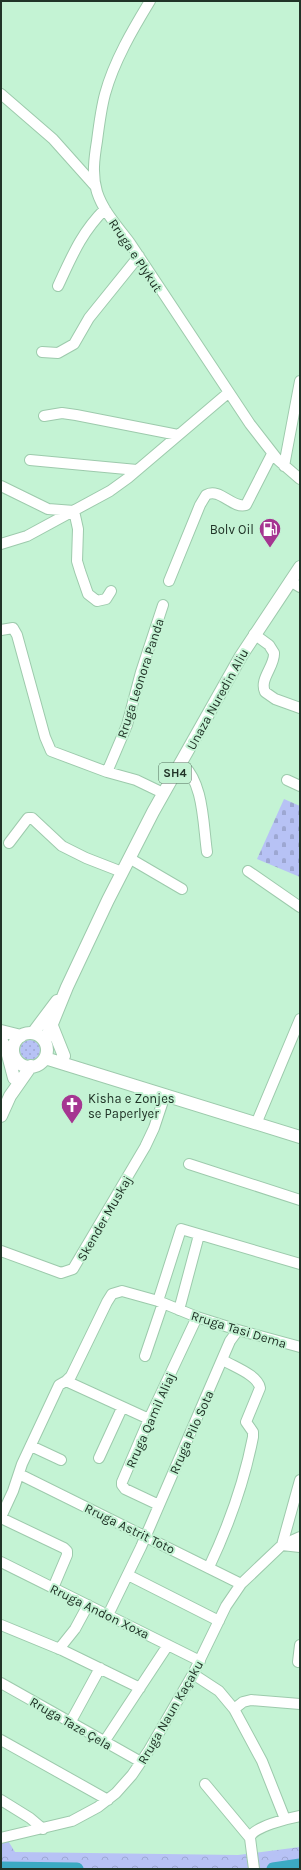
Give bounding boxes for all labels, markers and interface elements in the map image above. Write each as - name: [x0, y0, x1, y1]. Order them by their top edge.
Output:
- street label: Rruga e Plykut: [106, 216, 166, 295]
- fuel station icon: Bolv Oil: [257, 516, 283, 549]
- place label: Bolv Oil: [210, 522, 254, 537]
- street label: Rruga Leonora Panda: [114, 616, 167, 740]
- street label: Unaza Nuredin Aliu: [183, 646, 251, 752]
- road number: SH4: [159, 763, 191, 783]
- place label: Kisha e Zonjes se Paperlyer: [88, 1091, 175, 1121]
- church icon: Kisha e Zonjes se Paperlyer: [59, 1092, 85, 1125]
- street label: Skender Muskaj: [74, 1173, 135, 1264]
- street label: Rruga Tasi Dema: [189, 1308, 288, 1351]
- street label: Rruga Qamil Aliaj: [123, 1370, 178, 1470]
- street label: Rruga Pilo Sota: [166, 1388, 217, 1476]
- street label: Rruga Astrit Toto: [82, 1500, 177, 1557]
- street label: Rruga Andon Xoxa: [48, 1581, 152, 1642]
- street label: Rruga Naun Kaçaku: [135, 1658, 206, 1767]
- street label: Rruga Taze Çela: [27, 1694, 114, 1753]

